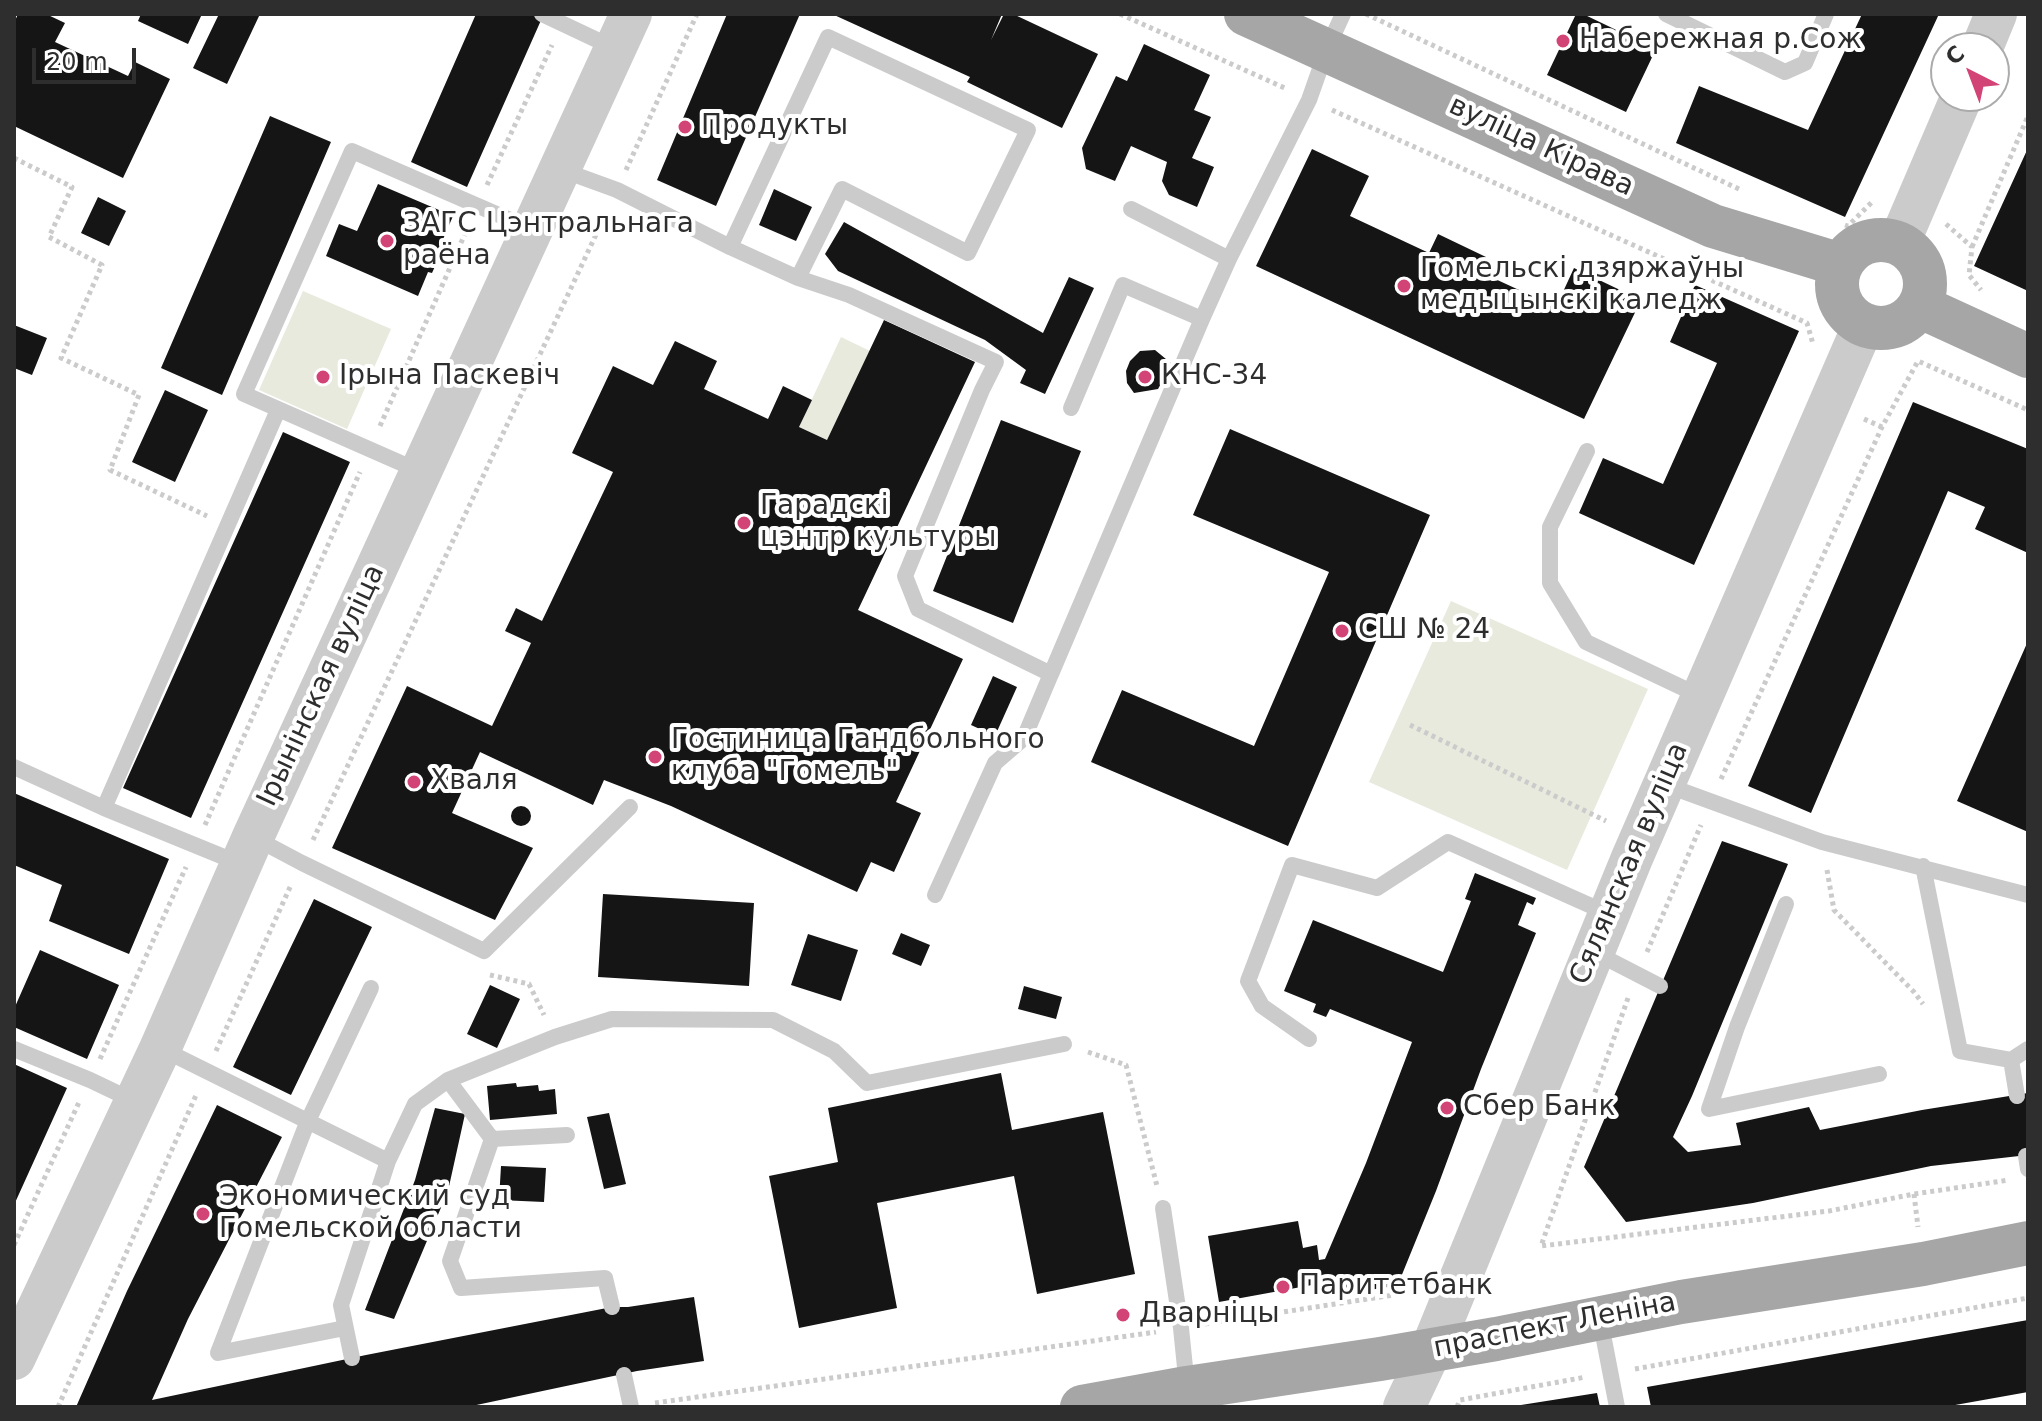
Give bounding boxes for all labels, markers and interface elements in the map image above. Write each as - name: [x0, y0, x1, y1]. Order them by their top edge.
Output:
- place label: Набережная р.Сож: [1579, 24, 1862, 58]
- scale bar: [36, 32, 140, 82]
- marker: Набережная р.Сож: [1554, 32, 1572, 50]
- north arrow: [1930, 32, 2010, 112]
- text: С: [1941, 41, 1969, 70]
- text: 20 m: [46, 48, 108, 76]
- street label: вуліца Кірава: [1443, 89, 1639, 205]
- place label: Продукты: [701, 110, 848, 144]
- marker: Продукты: [676, 118, 694, 136]
- place label: ЗАГС Цэнтральнага раёна: [403, 208, 694, 274]
- marker: ЗАГС Цэнтральнага раёна: [378, 232, 396, 250]
- place label: Гомельскі дзяржаўны медыцынскі каледж: [1420, 253, 1744, 319]
- marker: Гомельскі дзяржаўны медыцынскі каледж: [1395, 277, 1413, 295]
- place label: Ірына Паскевіч: [339, 360, 560, 394]
- place label: КНС-34: [1161, 360, 1267, 394]
- marker: Ірына Паскевіч: [314, 368, 332, 386]
- marker: КНС-34: [1136, 368, 1154, 386]
- place label: Гарадскі цэнтр культуры: [760, 490, 996, 556]
- marker: Гарадскі цэнтр культуры: [735, 514, 753, 532]
- street label: Ірынінская вуліца: [251, 560, 393, 812]
- place label: СШ № 24: [1358, 614, 1490, 648]
- marker: СШ № 24: [1333, 622, 1351, 640]
- place label: Гостиница Гандбольного клуба "Гомель": [671, 724, 1045, 790]
- street label: Сялянская вуліца: [1564, 738, 1696, 990]
- marker: Гостиница Гандбольного клуба "Гомель": [646, 748, 664, 766]
- place label: Хваля: [430, 765, 518, 799]
- marker: Хваля: [405, 773, 423, 791]
- place label: Сбер Банк: [1463, 1091, 1615, 1125]
- marker: Сбер Банк: [1438, 1099, 1456, 1117]
- place label: Экономический суд Гомельской области: [219, 1181, 522, 1247]
- marker: Экономический суд Гомельской области: [194, 1205, 212, 1223]
- place label: Паритетбанк: [1299, 1270, 1493, 1304]
- marker: Паритетбанк: [1274, 1278, 1292, 1296]
- street label: праспект Леніна: [1431, 1286, 1679, 1366]
- place label: Дварніцы: [1139, 1298, 1280, 1332]
- marker: Дварніцы: [1114, 1306, 1132, 1324]

